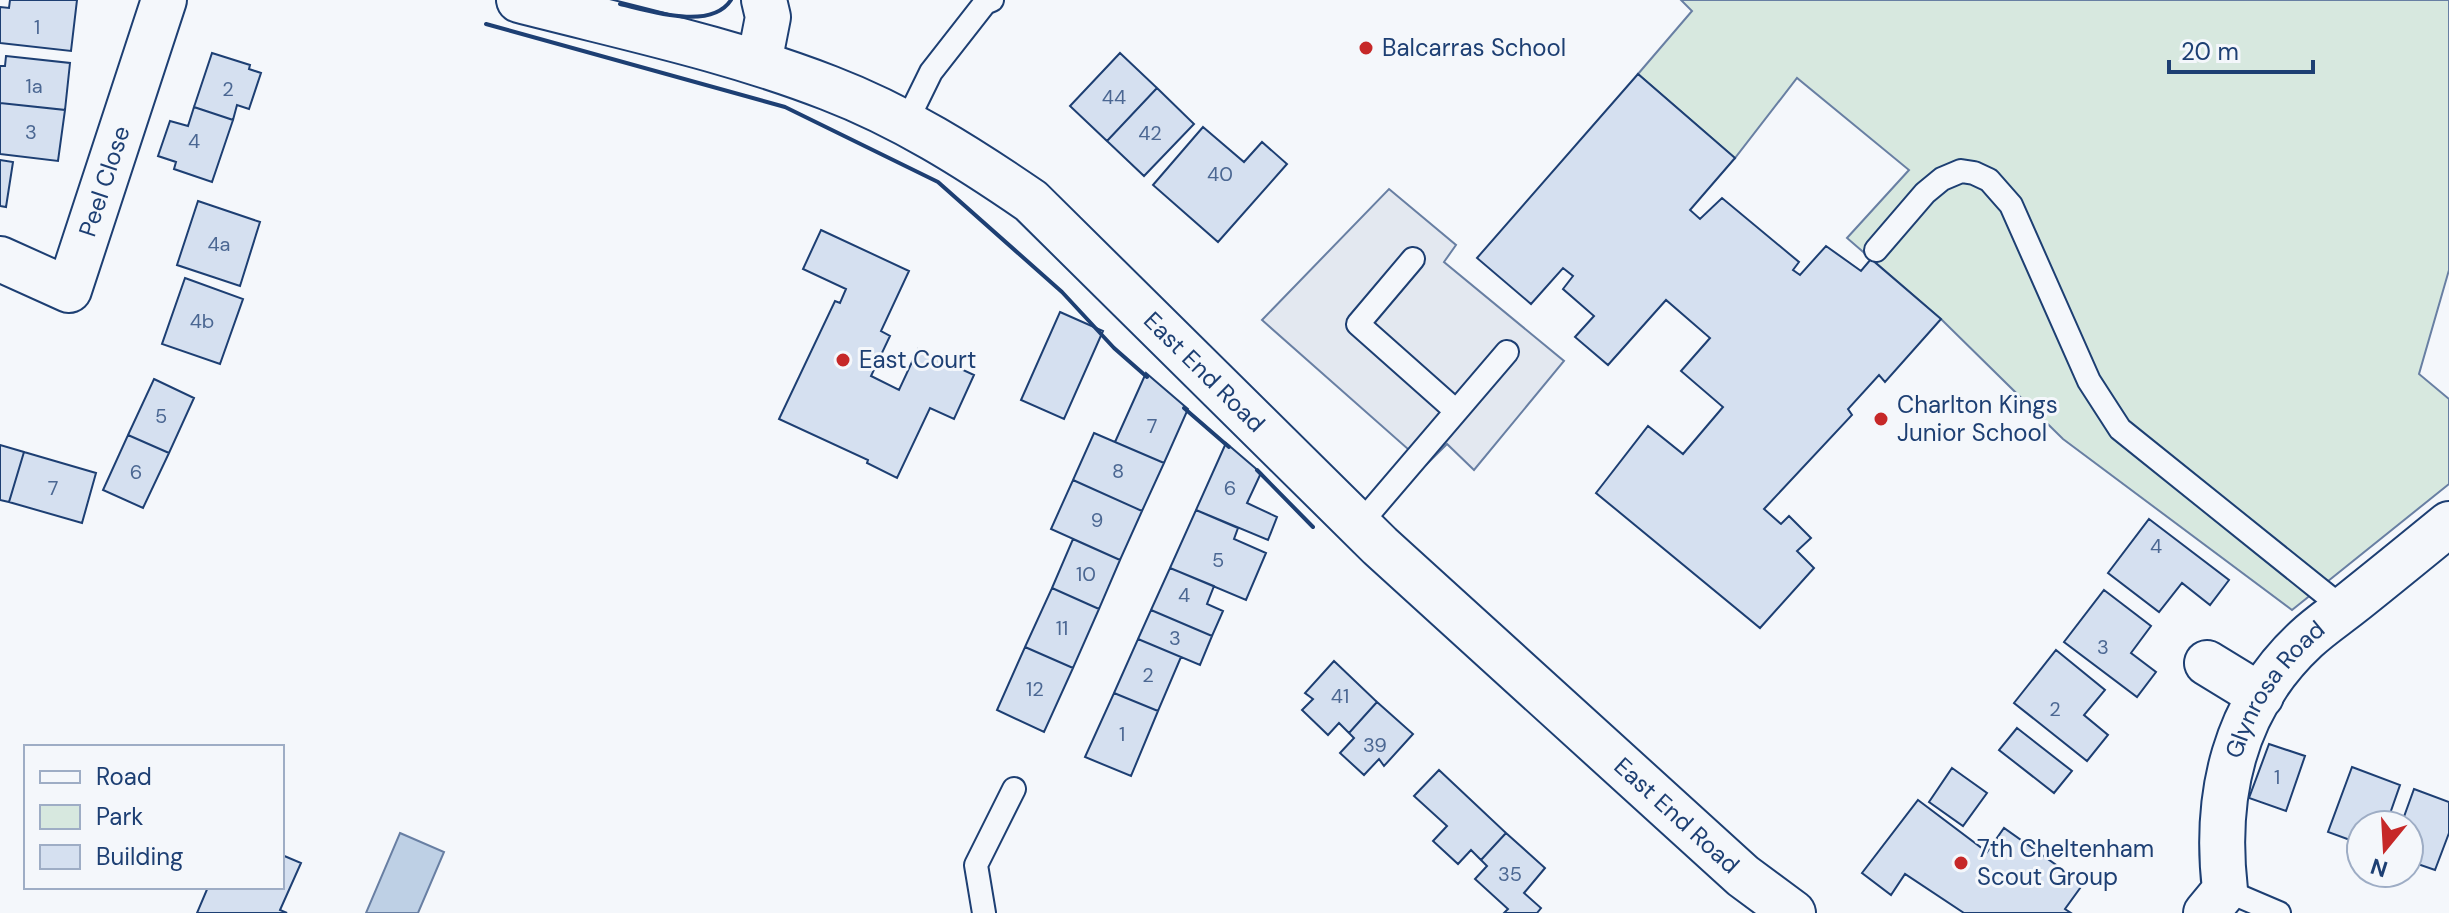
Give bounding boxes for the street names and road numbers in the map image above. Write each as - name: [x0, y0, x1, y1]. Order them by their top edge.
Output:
- street label: Peel Close: [72, 122, 137, 241]
- street label: East End Road: [1137, 305, 1272, 439]
- street label: Glynrosa Road: [2218, 614, 2331, 762]
- street label: East End Road: [1608, 750, 1746, 880]

